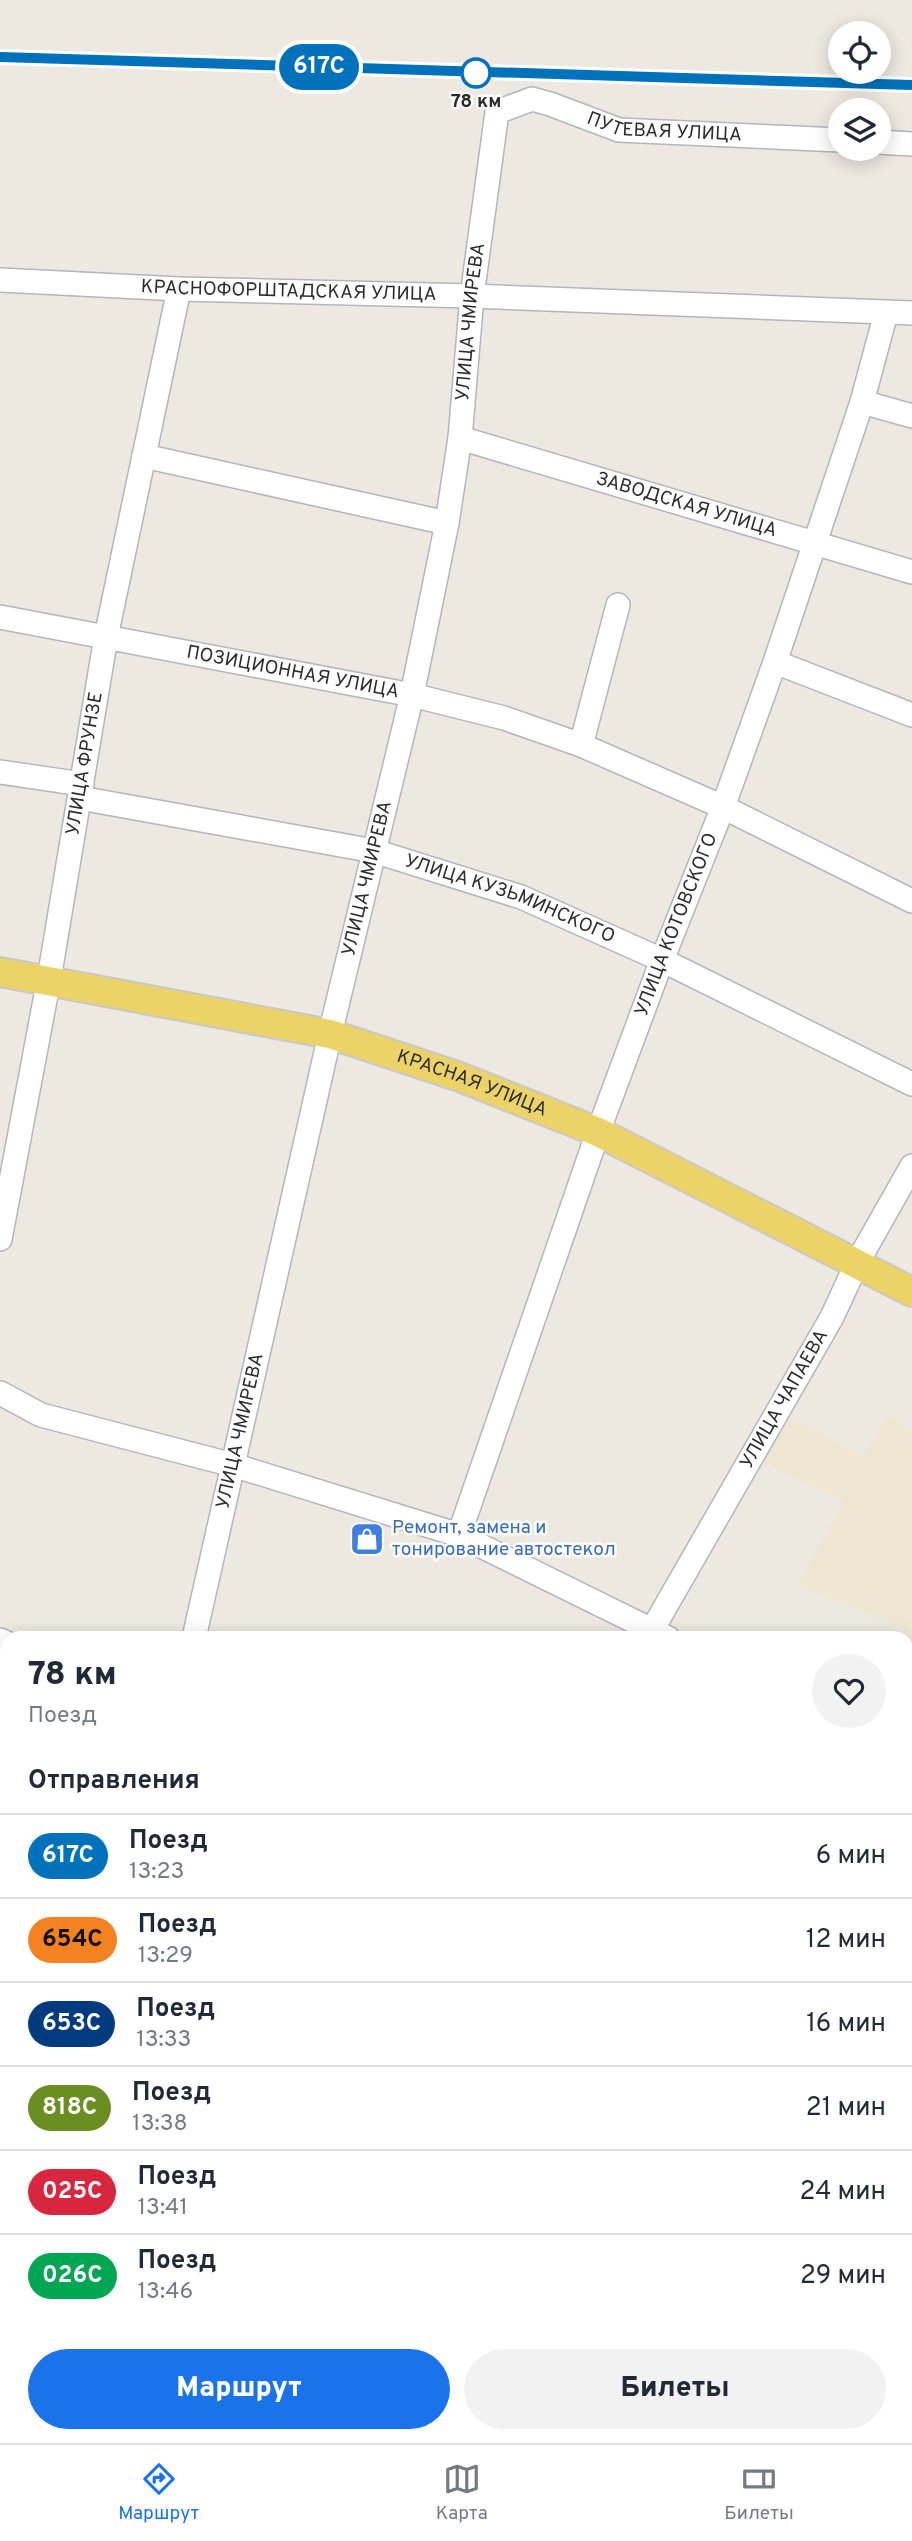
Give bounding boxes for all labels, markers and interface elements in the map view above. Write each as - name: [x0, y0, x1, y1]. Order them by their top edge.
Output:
- map controls: [828, 21, 891, 161]
- button: locate: [828, 21, 891, 84]
- line badge: 617C: [270, 44, 368, 90]
- text: 617C: [293, 52, 345, 82]
- marker: 78 км: [461, 58, 491, 88]
- place label: 78 км: [451, 90, 501, 114]
- button: layers: [828, 98, 891, 161]
- street label: ПУТЕВАЯ УЛИЦА: [583, 107, 742, 148]
- street label: УЛИЦА ЧМИРЕВА: [451, 241, 491, 402]
- street label: КРАСНОФОРШТАДСКАЯ УЛИЦА: [140, 275, 437, 307]
- street label: ЗАВОДСКАЯ УЛИЦА: [593, 467, 780, 543]
- street label: ПОЗИЦИОННАЯ УЛИЦА: [184, 641, 401, 704]
- street label: УЛИЦА ФРУНЗЕ: [61, 690, 109, 837]
- street label: УЛИЦА ЧМИРЕВА: [337, 799, 398, 959]
- street label: УЛИЦА КОТОВСКОГО: [630, 830, 723, 1020]
- street label: УЛИЦА КУЗЬМИНСКОГО: [402, 849, 619, 949]
- street label: КРАСНАЯ УЛИЦА: [394, 1045, 550, 1122]
- street label: УЛИЦА ЧАПАЕВА: [735, 1326, 834, 1473]
- street label: УЛИЦА ЧМИРЕВА: [211, 1351, 270, 1511]
- place label: Ремонт, замена и тонирование автостекол: [392, 1516, 616, 1562]
- shop icon: Ремонт, замена и тонирование автостекол: [348, 1520, 386, 1558]
- button: heart: [812, 1654, 886, 1728]
- text: 78 км: [28, 1655, 117, 1697]
- text: Поезд: [28, 1702, 97, 1731]
- text: Отправления: [28, 1765, 200, 1798]
- text: Поезд: [129, 1825, 208, 1858]
- text: 6 мин: [816, 1840, 886, 1873]
- text: 617C: [42, 1841, 94, 1871]
- text: 13:23: [129, 1858, 184, 1887]
- text: Поезд: [138, 1909, 217, 1942]
- text: 12 мин: [806, 1924, 886, 1957]
- text: 654С: [42, 1925, 103, 1955]
- text: 13:29: [138, 1942, 193, 1971]
- text: Поезд: [136, 1993, 215, 2026]
- text: 16 мин: [806, 2008, 886, 2041]
- text: 653С: [42, 2009, 101, 2039]
- text: 13:33: [136, 2026, 191, 2055]
- text: Поезд: [132, 2077, 211, 2110]
- text: 21 мин: [806, 2092, 886, 2125]
- text: 818С: [42, 2093, 97, 2123]
- text: 13:38: [132, 2110, 188, 2139]
- text: Поезд: [137, 2161, 216, 2194]
- text: 24 мин: [800, 2176, 886, 2209]
- text: 025С: [42, 2177, 102, 2207]
- text: 13:41: [137, 2194, 188, 2223]
- text: Поезд: [138, 2245, 216, 2278]
- text: 29 мин: [800, 2260, 886, 2293]
- text: 026С: [42, 2261, 103, 2291]
- text: 13:46: [138, 2278, 193, 2307]
- button: Маршрут: [28, 2349, 450, 2429]
- button: Билеты: [464, 2349, 886, 2429]
- tab: Маршрут: [118, 2460, 199, 2526]
- tab: Карта: [436, 2460, 488, 2526]
- tab: Билеты: [724, 2460, 794, 2526]

